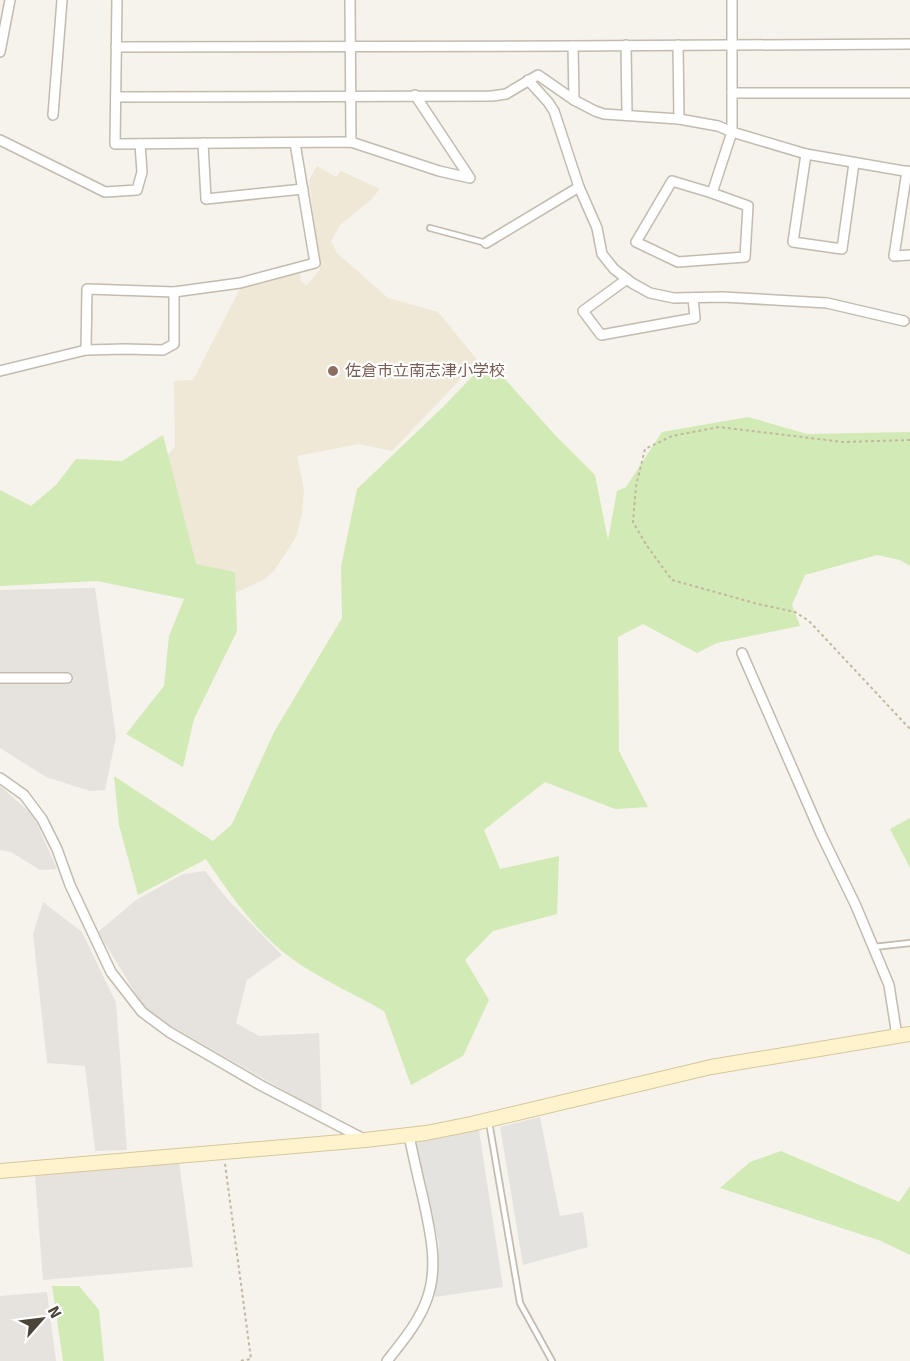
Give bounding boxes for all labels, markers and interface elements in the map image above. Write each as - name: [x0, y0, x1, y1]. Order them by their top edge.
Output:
- place label: 佐倉市立南志津小学校: [345, 361, 505, 381]
- marker: 佐倉市立南志津小学校: [326, 364, 340, 378]
- north arrow: [12, 1289, 72, 1349]
- text: N: [43, 1303, 66, 1322]

